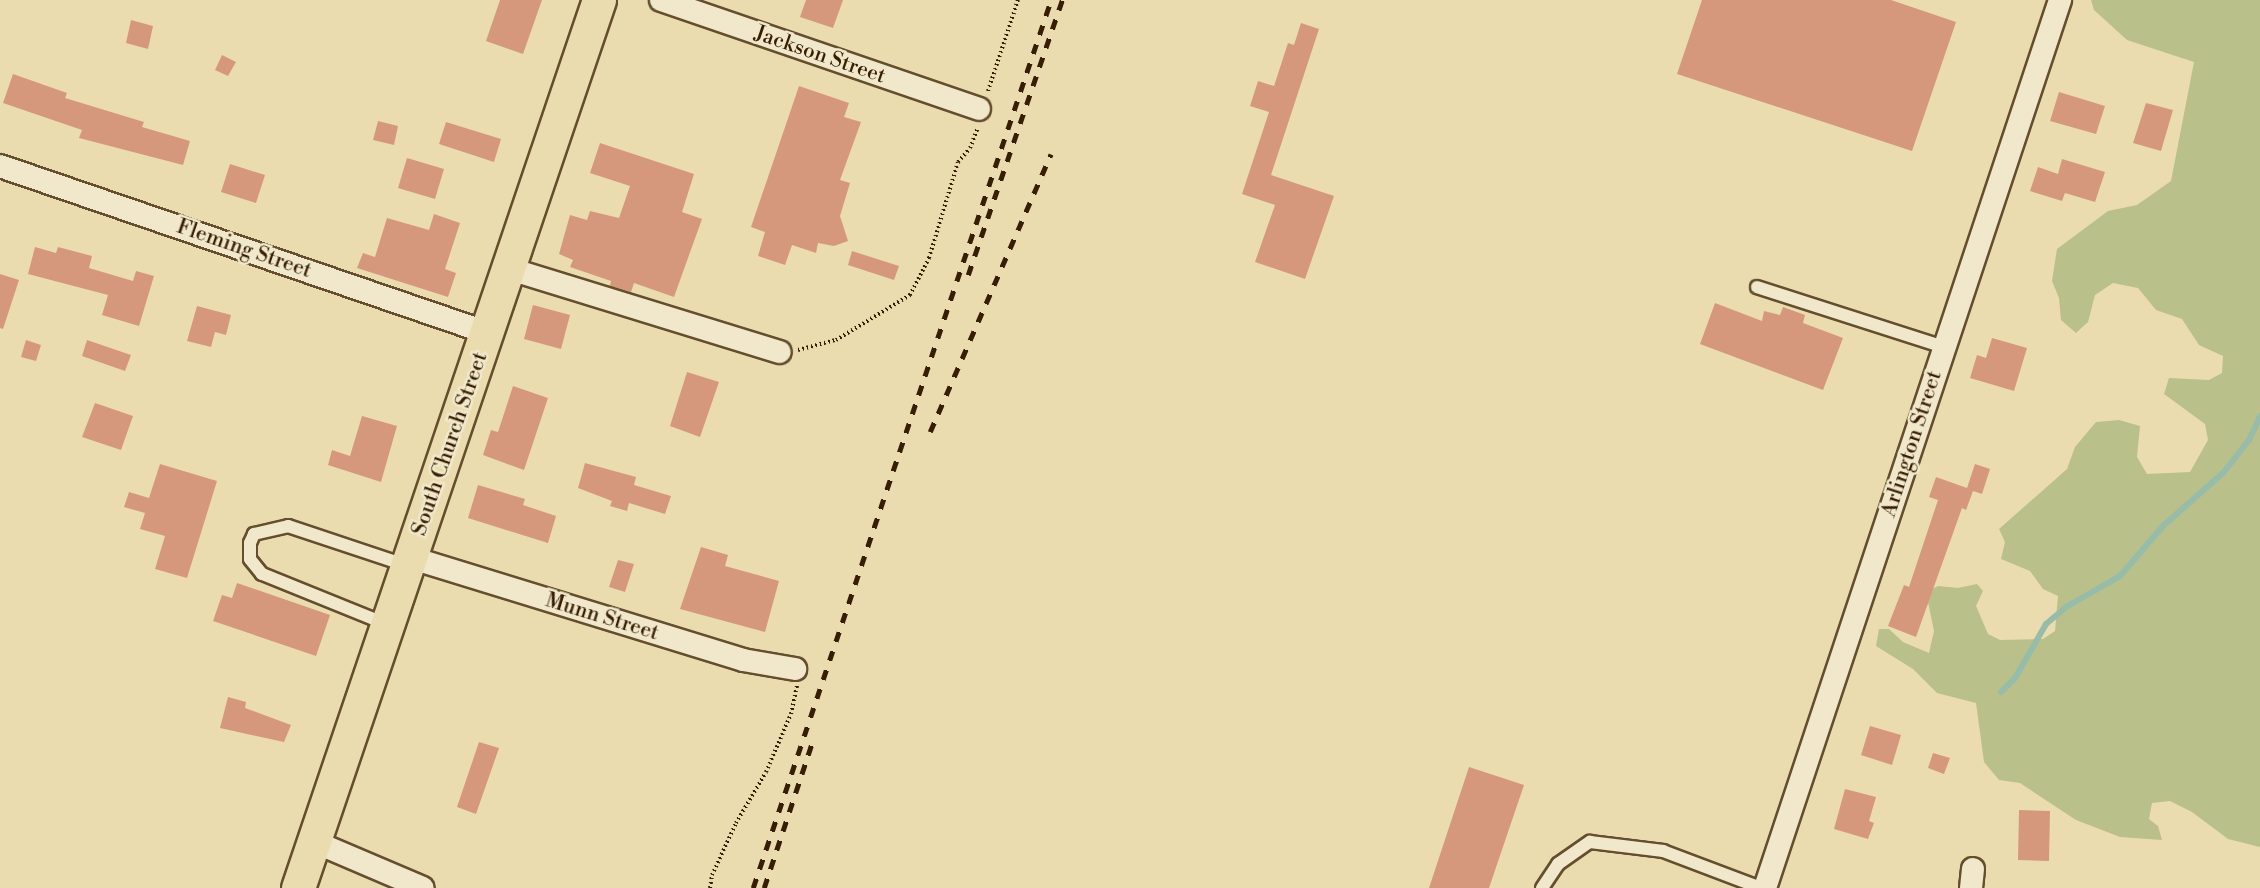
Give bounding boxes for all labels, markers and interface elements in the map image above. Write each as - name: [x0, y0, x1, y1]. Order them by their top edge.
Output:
- street label: Jackson Street: [751, 21, 889, 89]
- street label: Fleming Street: [173, 214, 315, 284]
- street label: South Church Street: [407, 349, 493, 539]
- street label: Arlington Street: [1876, 368, 1948, 520]
- street label: Munn Street: [542, 588, 662, 646]

